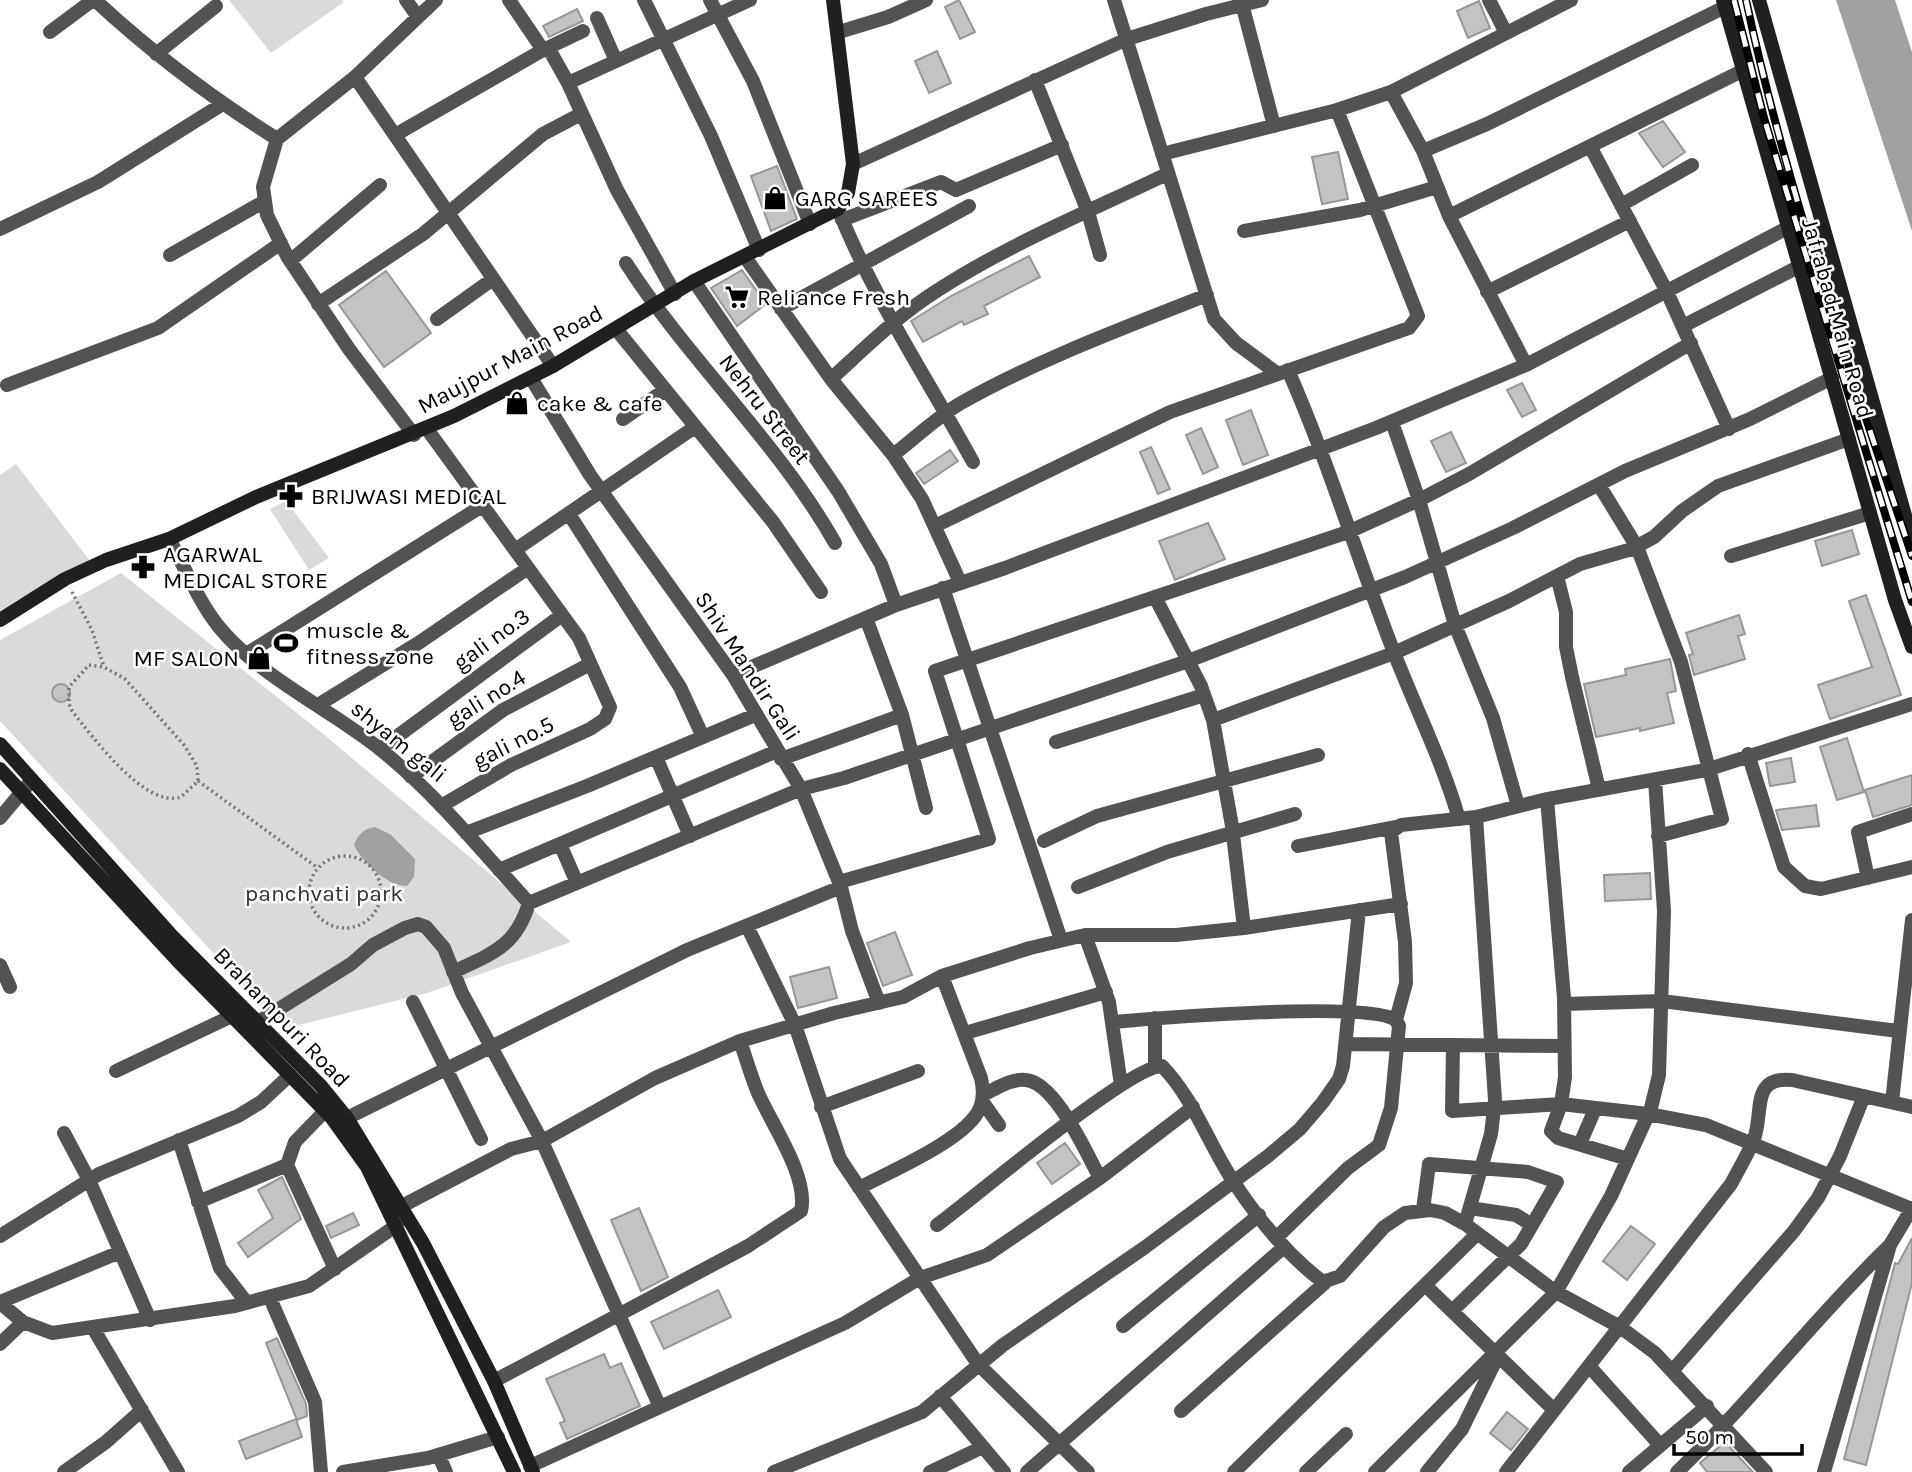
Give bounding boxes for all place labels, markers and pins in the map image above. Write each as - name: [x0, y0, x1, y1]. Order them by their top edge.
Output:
- shop icon: GARG SAREES: [761, 184, 789, 212]
- place label: GARG SAREES: [795, 185, 938, 212]
- supermarket icon: Reliance Fresh: [723, 283, 751, 311]
- place label: Reliance Fresh: [757, 284, 910, 311]
- shop icon: cake & cafe: [503, 389, 531, 417]
- place label: cake & cafe: [537, 390, 662, 417]
- pharmacy icon: BRIJWASI MEDICAL: [277, 482, 305, 510]
- place label: BRIJWASI MEDICAL: [311, 483, 506, 510]
- place label: AGARWAL MEDICAL STORE: [163, 541, 328, 594]
- pharmacy icon: AGARWAL MEDICAL STORE: [129, 553, 157, 581]
- place label: muscle & fitness zone: [306, 617, 434, 670]
- sports icon: muscle & fitness zone: [272, 629, 300, 657]
- shop icon: MF SALON: [245, 644, 273, 672]
- place label: MF SALON: [134, 645, 239, 672]

